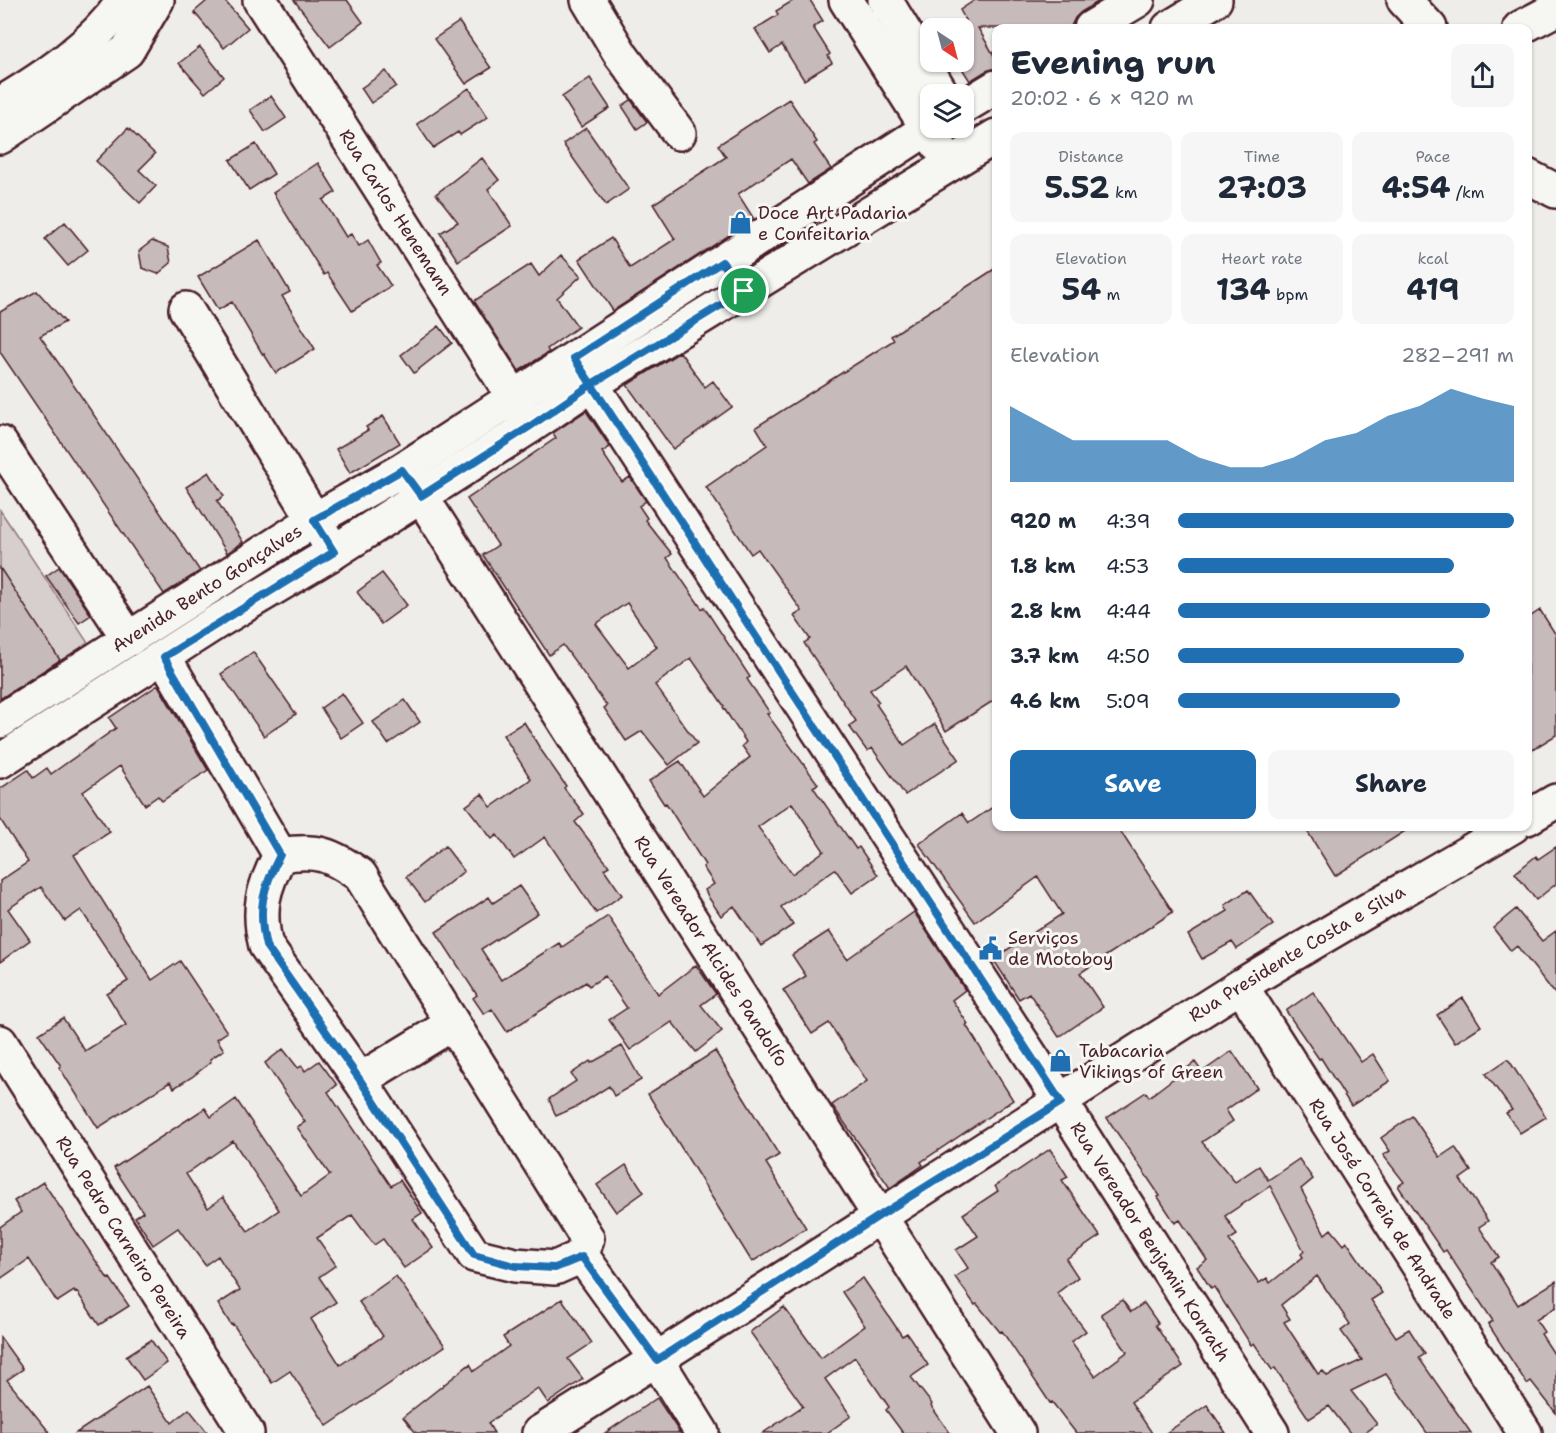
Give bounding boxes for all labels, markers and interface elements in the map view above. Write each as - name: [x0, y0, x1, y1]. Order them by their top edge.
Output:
- north arrow: [920, 18, 974, 72]
- map controls: [920, 18, 974, 138]
- text: Evening run: [1010, 40, 1216, 85]
- button: share: [1451, 44, 1514, 107]
- button: layers: [920, 84, 974, 138]
- text: 20:02 · 6 × 920 m: [1010, 85, 1194, 111]
- street label: Rua Carlos Henemann: [334, 125, 458, 300]
- text: Distance: [1058, 146, 1124, 167]
- text: Time: [1244, 146, 1280, 167]
- text: Pace: [1415, 146, 1451, 167]
- text: 5.52: [1044, 167, 1109, 208]
- text: 27:03: [1217, 167, 1307, 208]
- text: 4:54: [1381, 167, 1450, 208]
- text: km: [1109, 182, 1138, 203]
- text: /km: [1450, 182, 1485, 203]
- place label: Doce Art Padaria e Confeitaria: [758, 201, 907, 246]
- shop icon: Doce Art Padaria e Confeitaria: [727, 210, 753, 236]
- text: Elevation: [1055, 248, 1127, 269]
- text: Heart rate: [1221, 248, 1303, 269]
- text: kcal: [1417, 248, 1449, 269]
- pin: [718, 265, 769, 316]
- text: 54: [1062, 269, 1101, 310]
- text: 134: [1216, 269, 1271, 310]
- text: 419: [1406, 269, 1460, 310]
- icon: arrive: [727, 274, 760, 307]
- text: m: [1101, 284, 1120, 305]
- text: bpm: [1271, 284, 1308, 305]
- text: Elevation: [1010, 342, 1100, 368]
- text: 282–291 m: [1401, 342, 1514, 368]
- text: 920 m: [1010, 508, 1076, 534]
- text: 4:39: [1106, 508, 1151, 534]
- street label: Avenida Bento Gonçalves: [108, 519, 307, 658]
- text: 1.8 km: [1010, 553, 1076, 579]
- text: 4:53: [1106, 553, 1150, 579]
- text: 2.8 km: [1010, 598, 1081, 624]
- text: 4:44: [1106, 598, 1151, 624]
- text: 3.7 km: [1010, 643, 1079, 669]
- text: 4:50: [1106, 643, 1150, 669]
- text: 4.6 km: [1010, 688, 1080, 714]
- text: 5:09: [1106, 688, 1150, 714]
- button: Save: [1010, 750, 1256, 819]
- button: Share: [1268, 750, 1514, 819]
- street label: Rua Vereador Alcides Pandolfo: [629, 831, 794, 1071]
- street label: Rua Presidente Costa e Silva: [1184, 879, 1409, 1028]
- place label: Serviços de Motoboy: [1008, 926, 1113, 971]
- public building icon: Serviços de Motoboy: [977, 935, 1003, 961]
- place label: Tabacaria Vikings of Green: [1079, 1039, 1223, 1084]
- shop icon: Tabacaria Vikings of Green: [1048, 1048, 1074, 1074]
- street label: Rua José Correia de Andrade: [1303, 1094, 1462, 1324]
- street label: Rua Vereador Benjamin Konrath: [1065, 1117, 1235, 1366]
- street label: Rua Pedro Carneiro Pereira: [50, 1131, 196, 1343]

